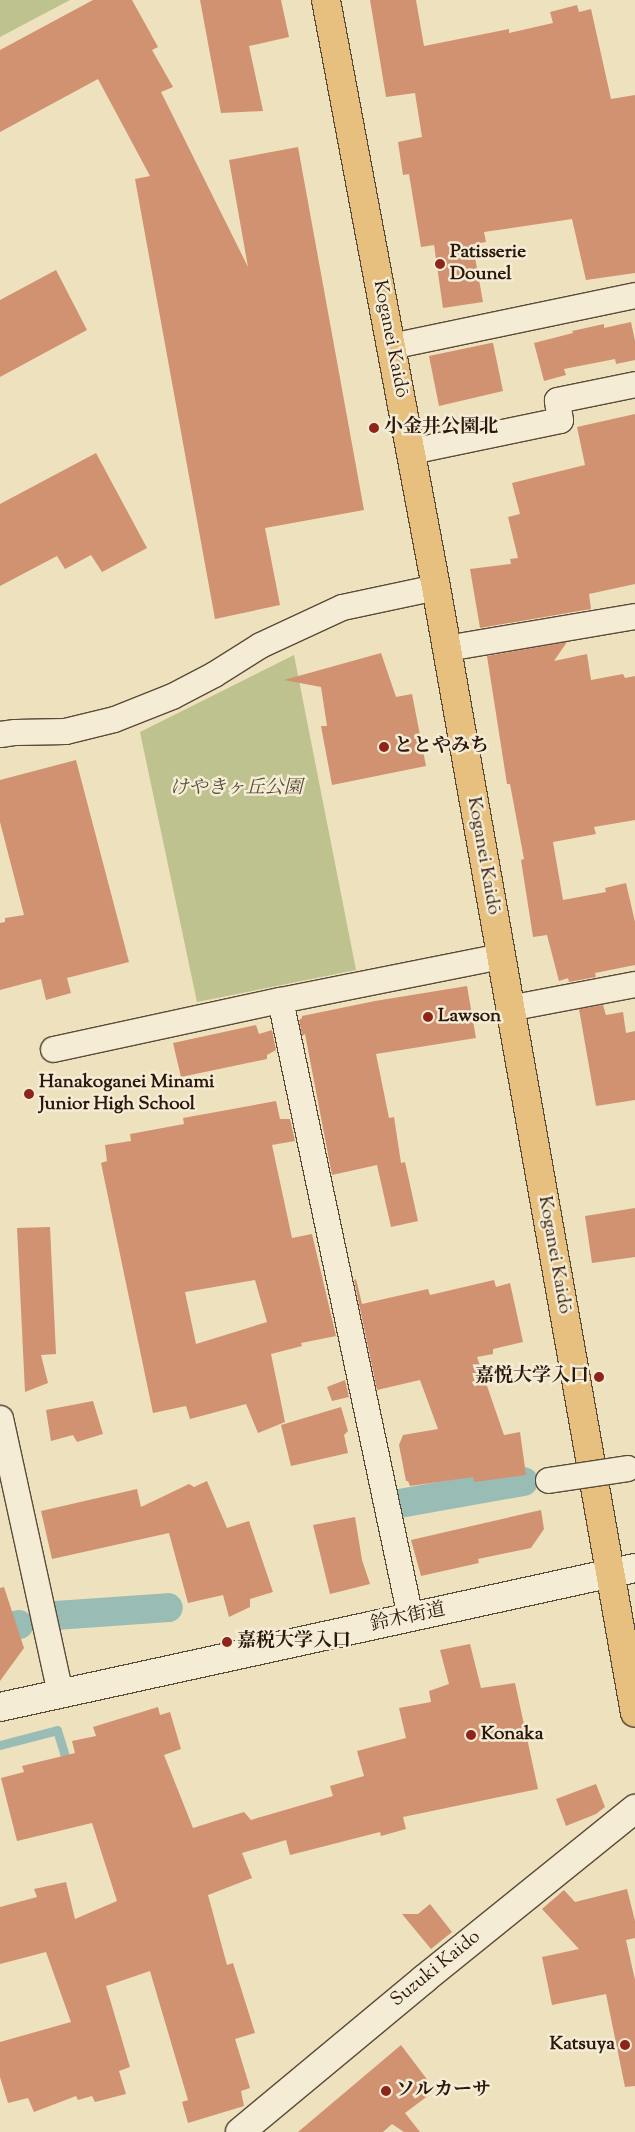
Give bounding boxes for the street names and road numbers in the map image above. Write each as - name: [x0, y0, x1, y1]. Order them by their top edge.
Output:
- street label: Koganei Kaidō: [367, 278, 413, 400]
- street label: Koganei Kaidō: [461, 795, 505, 917]
- street label: Koganei Kaidō: [532, 1194, 576, 1316]
- street label: 鈴木街道: [368, 1599, 448, 1637]
- street label: Suzuki Kaido: [386, 1926, 486, 2012]

